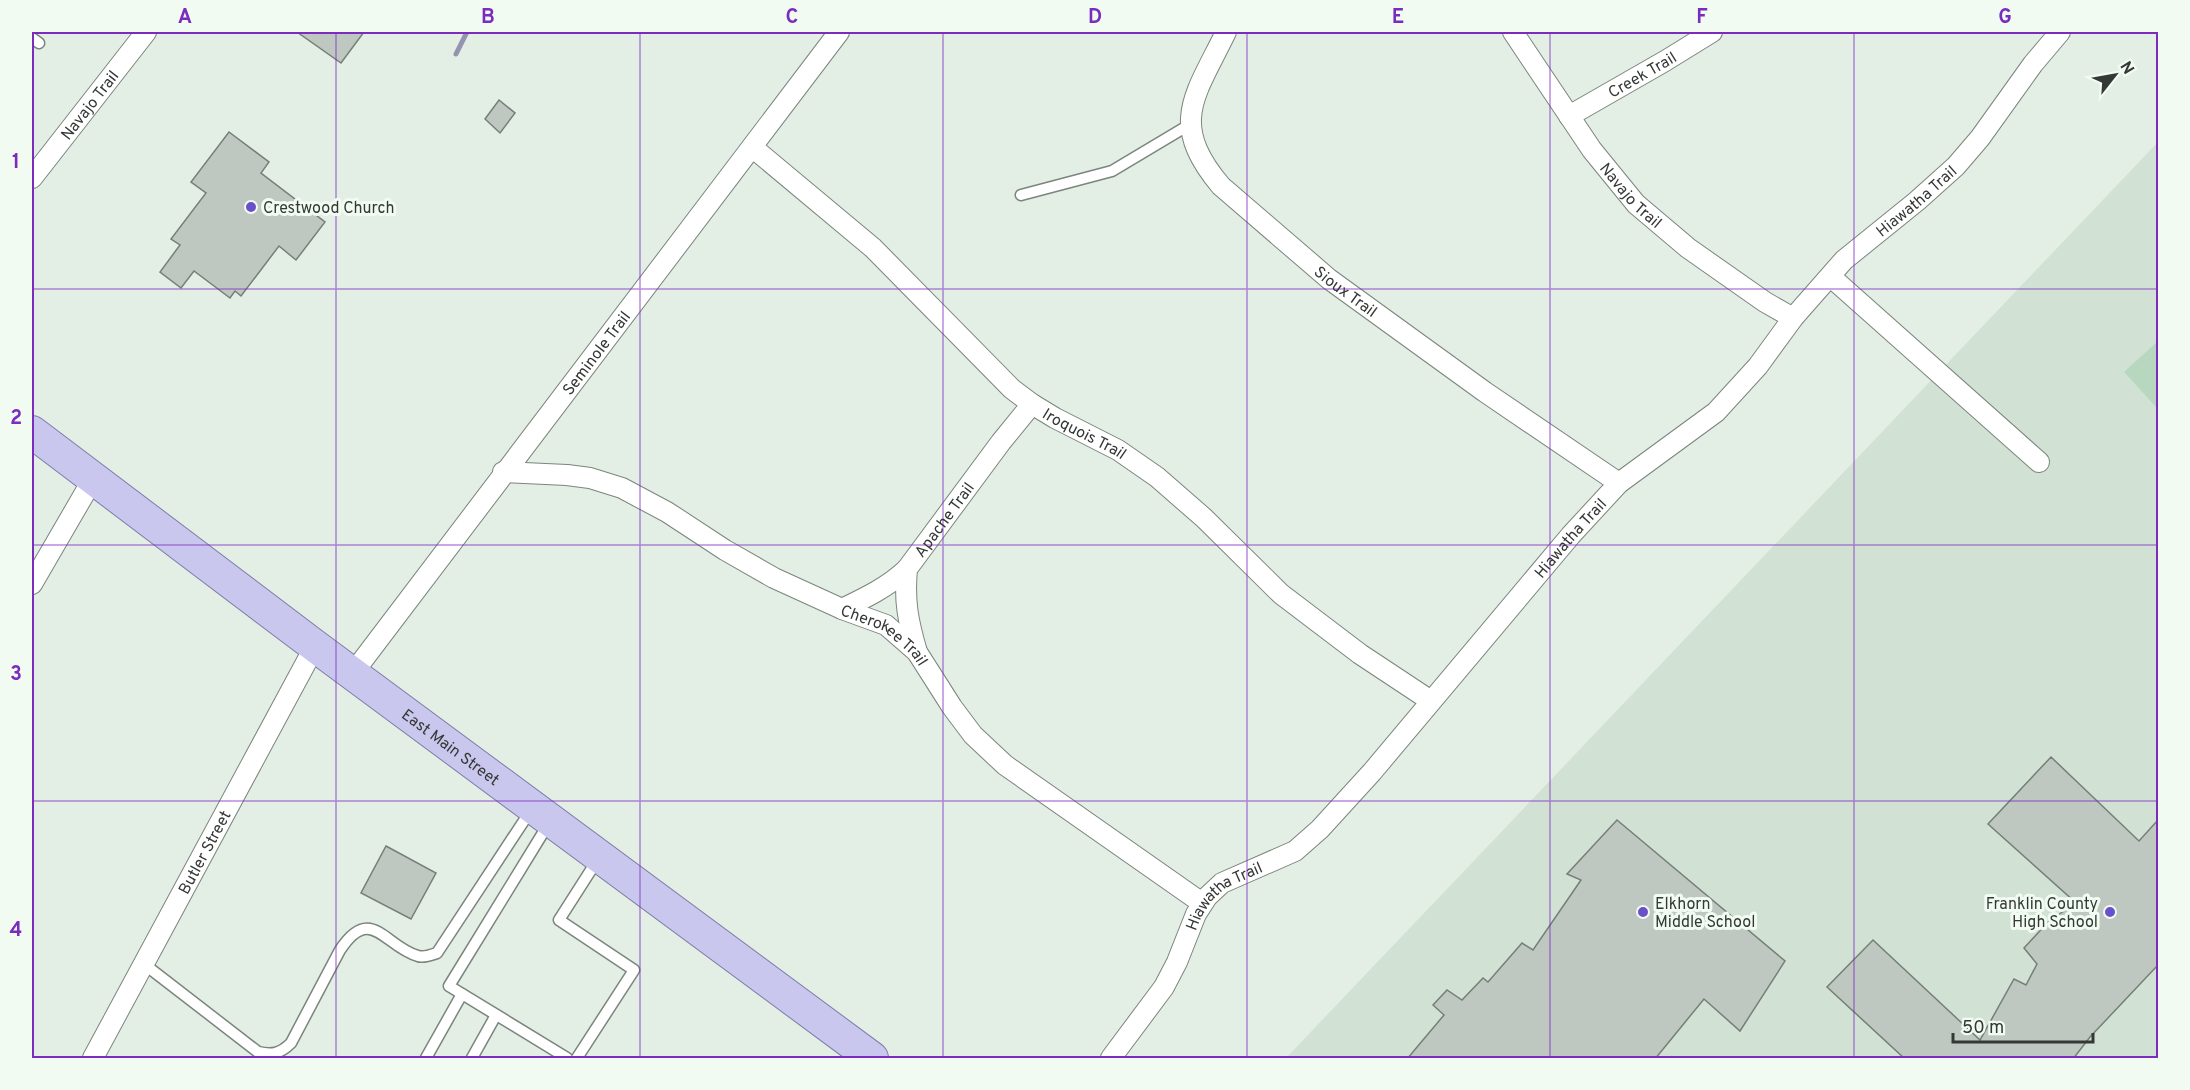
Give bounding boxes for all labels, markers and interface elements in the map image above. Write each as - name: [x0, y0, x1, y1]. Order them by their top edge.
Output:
- text: A: [178, 5, 192, 31]
- text: B: [481, 5, 495, 31]
- text: C: [786, 5, 798, 31]
- text: D: [1088, 5, 1102, 31]
- text: E: [1392, 5, 1404, 31]
- text: F: [1696, 5, 1708, 31]
- text: G: [1998, 5, 2012, 31]
- north arrow: [2085, 45, 2145, 105]
- street label: Creek Trail: [1605, 48, 1681, 104]
- text: N: [2115, 58, 2138, 78]
- street label: Navajo Trail: [57, 67, 124, 145]
- text: 1: [12, 150, 20, 176]
- street label: Navajo Trail: [1594, 159, 1665, 234]
- street label: Hiawatha Trail: [1873, 162, 1962, 242]
- place label: Crestwood Church: [263, 199, 394, 219]
- marker: Crestwood Church: [244, 200, 258, 214]
- street label: Sioux Trail: [1309, 263, 1380, 323]
- street label: Seminole Trail: [559, 308, 636, 400]
- street label: Iroquois Trail: [1038, 405, 1130, 465]
- text: 2: [10, 406, 22, 432]
- street label: Apache Trail: [911, 479, 980, 562]
- street label: Hiawatha Trail: [1531, 495, 1612, 583]
- street label: Cherokee Trail: [837, 601, 931, 670]
- text: 3: [10, 662, 22, 688]
- street label: East Main Street: [397, 705, 503, 791]
- street label: Butler Street: [175, 808, 236, 898]
- street label: Hiawatha Trail: [1183, 858, 1266, 934]
- place label: Elkhorn Middle School: [1655, 895, 1755, 933]
- place label: Franklin County High School: [1986, 895, 2098, 933]
- marker: Elkhorn Middle School: [1636, 905, 1650, 919]
- marker: Franklin County High School: [2103, 905, 2117, 919]
- text: 4: [10, 918, 22, 944]
- scale bar: [1953, 1006, 2092, 1044]
- text: 50 m: [1962, 1017, 2004, 1040]

